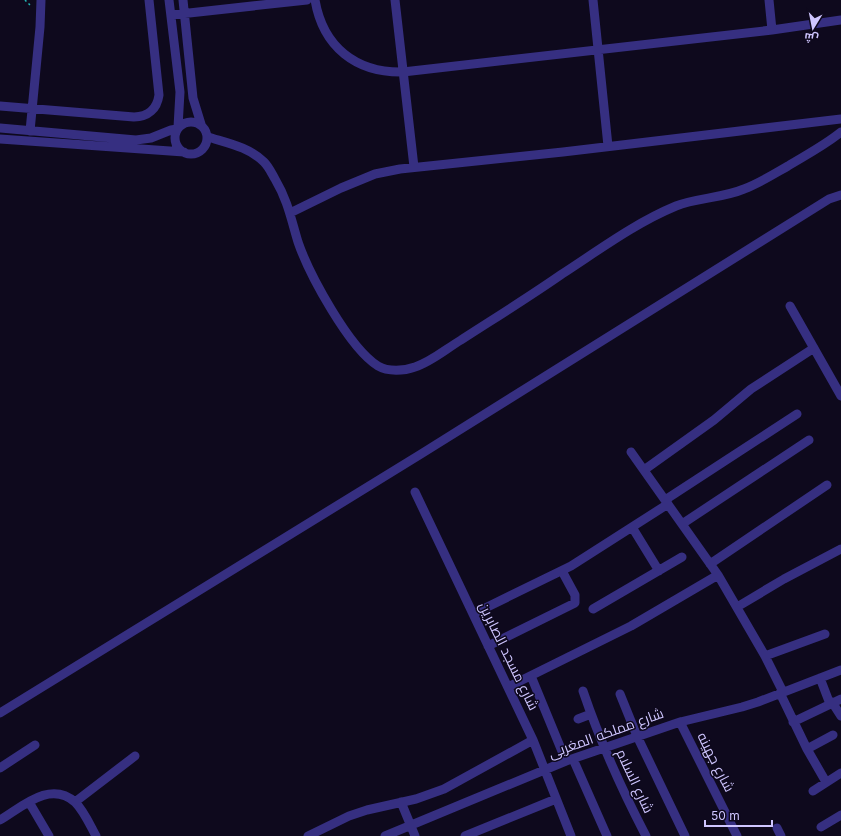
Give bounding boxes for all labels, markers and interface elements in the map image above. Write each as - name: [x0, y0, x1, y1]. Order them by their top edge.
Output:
- north arrow: [793, 8, 833, 48]
- text: ش: [803, 30, 819, 46]
- street label: شارع مسجد الصابرين: [475, 599, 543, 713]
- street label: شارع مملكه المغربى: [546, 704, 666, 762]
- street label: شارع جهينه: [693, 729, 739, 795]
- street label: شارع السلام: [611, 746, 658, 816]
- scale bar: [705, 802, 772, 828]
- text: 50 m: [711, 808, 740, 823]

